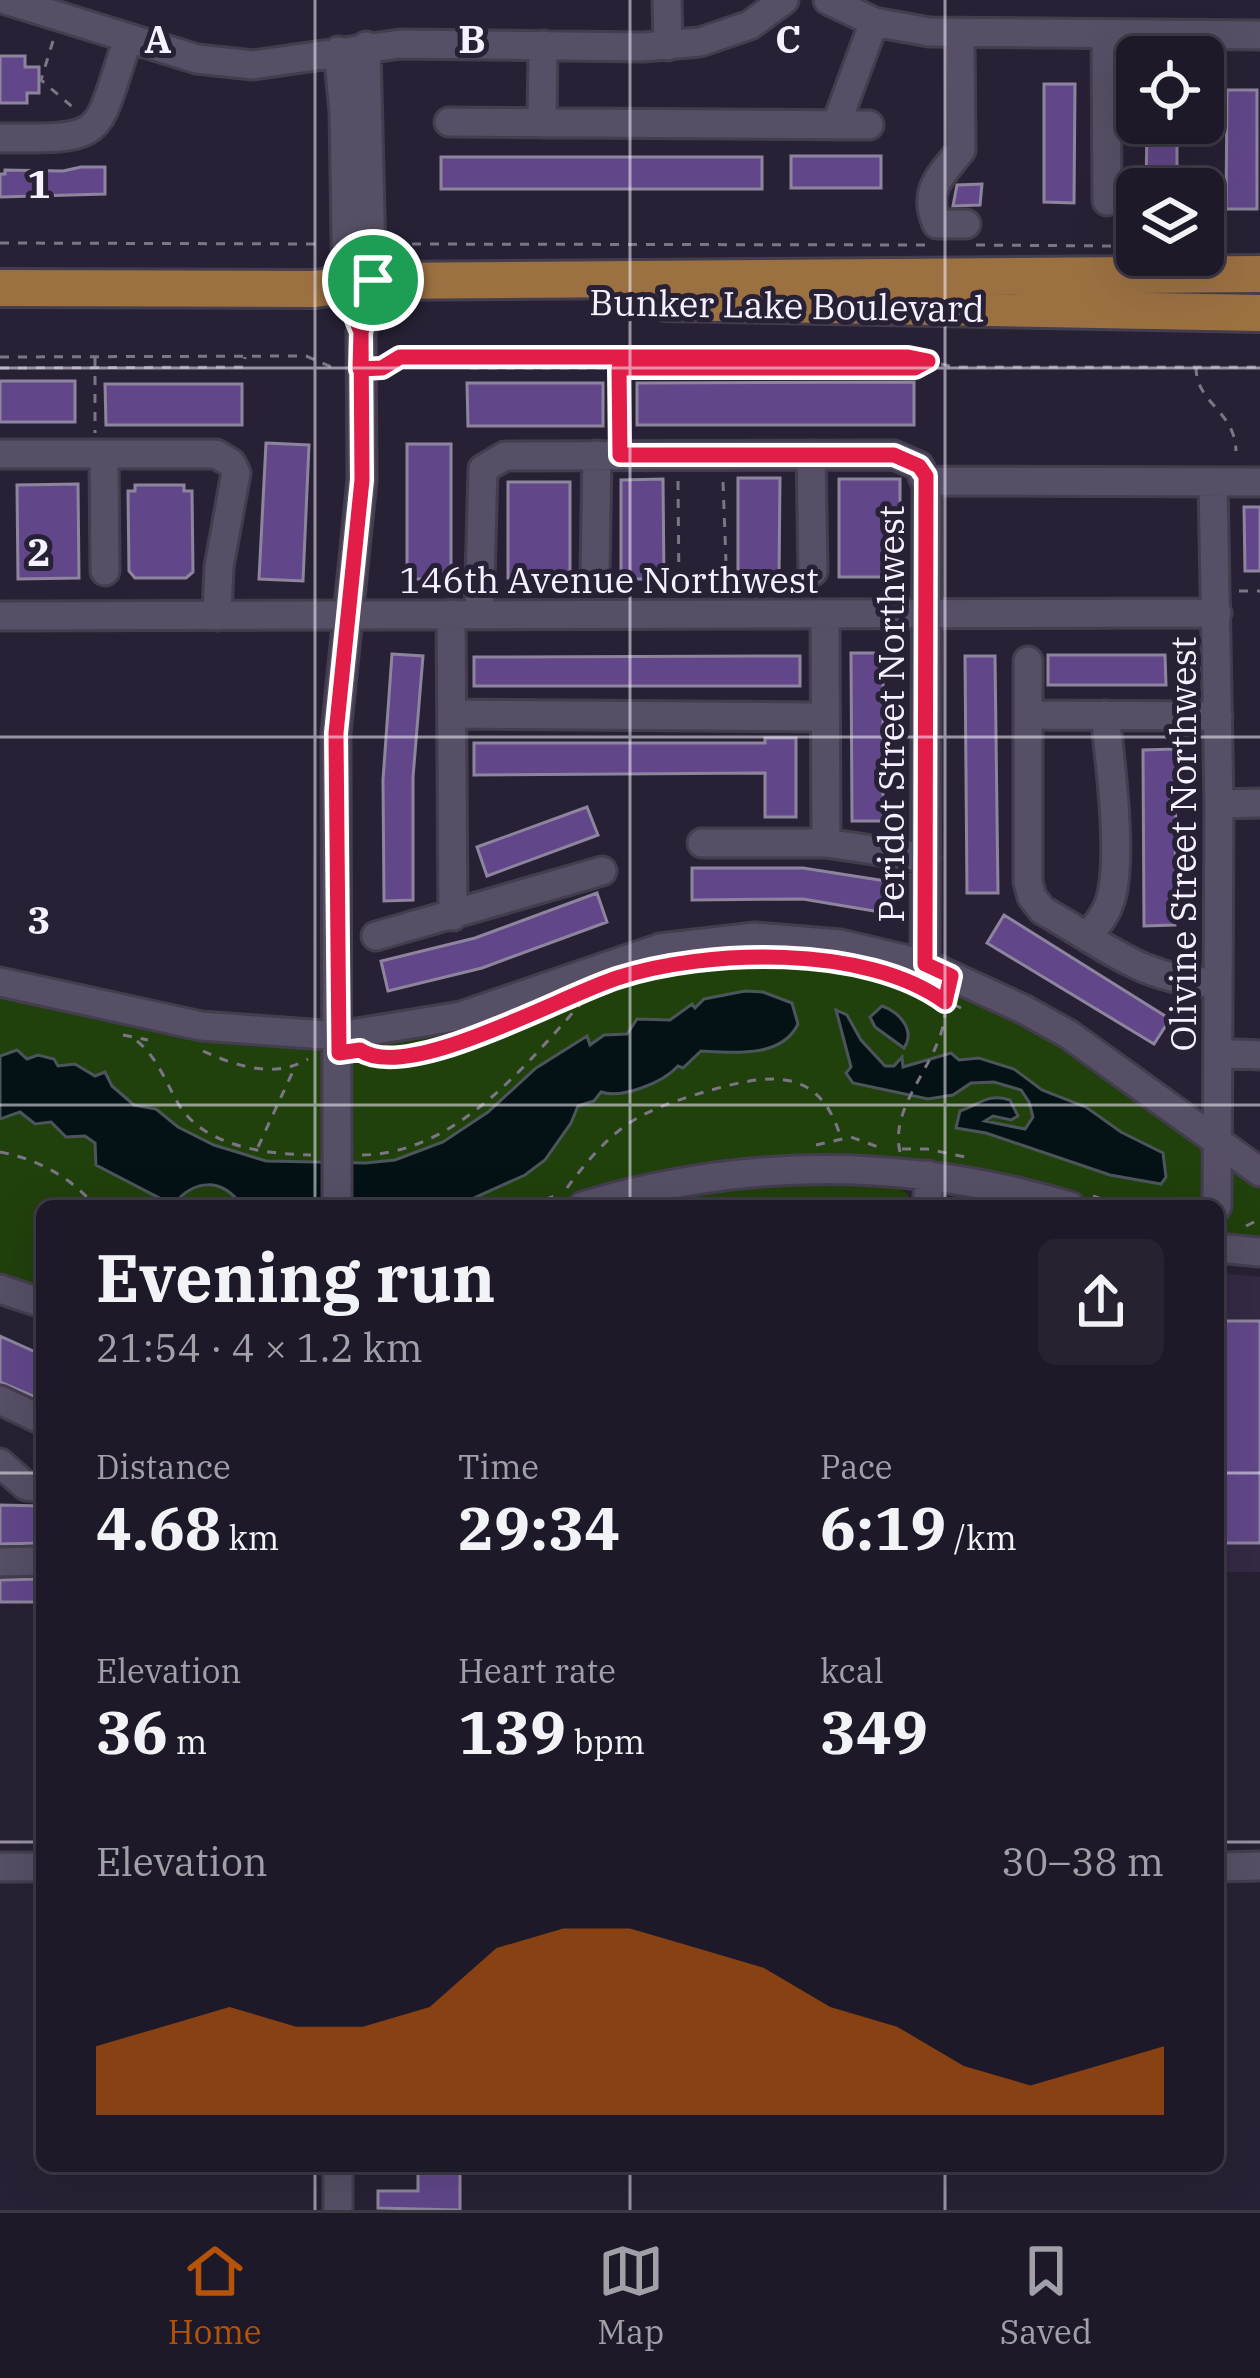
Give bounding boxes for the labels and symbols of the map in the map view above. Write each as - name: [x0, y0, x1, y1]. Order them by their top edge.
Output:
- text: A: [144, 13, 172, 64]
- text: B: [458, 13, 486, 64]
- text: C: [775, 13, 801, 64]
- text: 1: [27, 158, 51, 209]
- pin: [322, 229, 424, 331]
- street label: Bunker Lake Boulevard: [589, 278, 985, 332]
- street label: Peridot Street Northwest: [867, 505, 914, 923]
- text: 2: [27, 526, 51, 577]
- street label: 146th Avenue Northwest: [399, 556, 819, 603]
- street label: Olivine Street Northwest: [1159, 637, 1206, 1051]
- text: 3: [27, 894, 51, 945]

